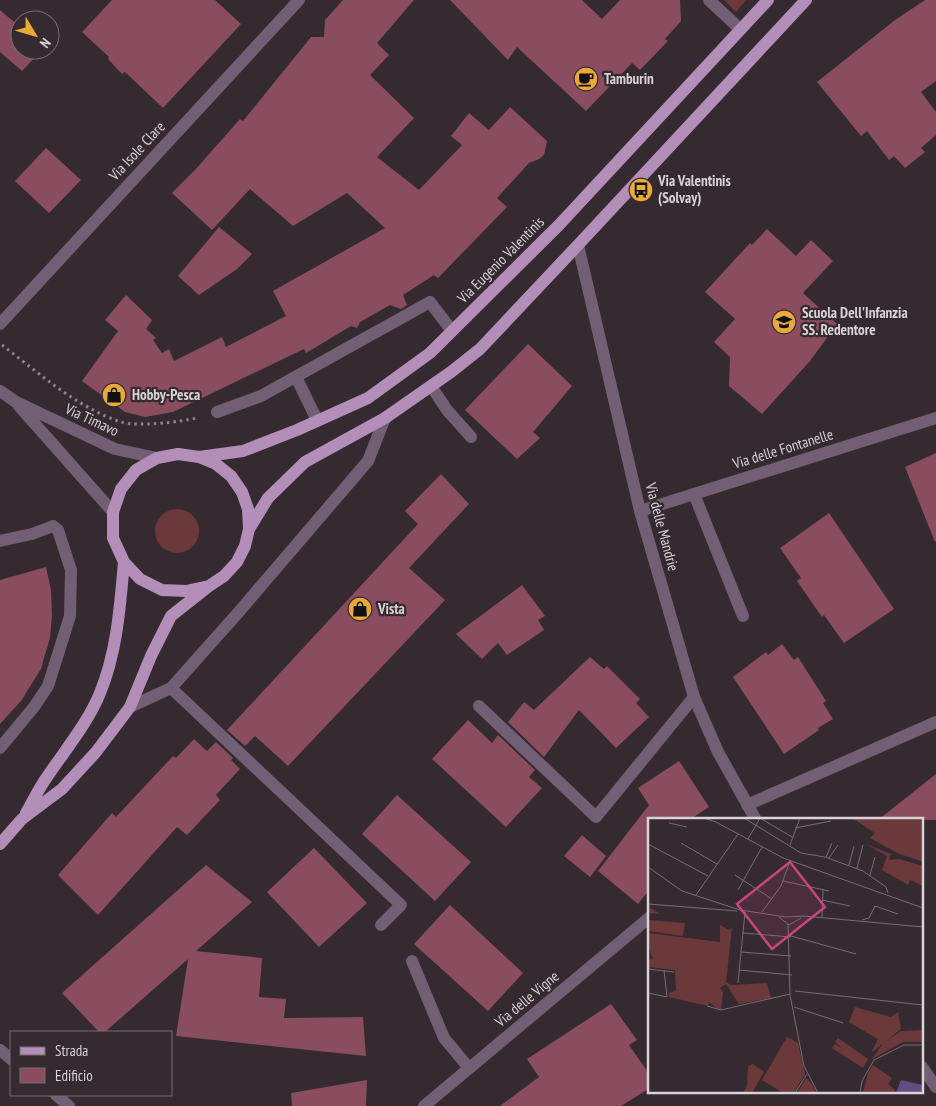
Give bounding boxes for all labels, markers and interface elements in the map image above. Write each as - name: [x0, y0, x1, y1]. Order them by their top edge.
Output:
- north arrow: [10, 10, 60, 60]
- text: N: [36, 34, 55, 52]
- cafe icon: Tamburin: [573, 66, 599, 92]
- place label: Tamburin: [604, 69, 654, 88]
- street label: Via Isole Clare: [104, 117, 169, 185]
- place label: Via Valentinis (Solvay): [657, 171, 731, 207]
- bus stop icon: Via Valentinis (Solvay): [628, 177, 654, 203]
- street label: Via Eugenio Valentinis: [453, 212, 548, 308]
- place label: Scuola Dell'Infanzia SS. Redentore: [802, 303, 908, 339]
- school or university icon: Scuola Dell'Infanzia SS. Redentore: [771, 309, 797, 335]
- shop icon: Hobby-Pesca: [101, 382, 127, 408]
- place label: Hobby-Pesca: [132, 385, 200, 404]
- street label: Via Timavo: [61, 398, 122, 440]
- street label: Via delle Fontanelle: [729, 424, 835, 473]
- street label: Via delle Mandrie: [641, 480, 683, 573]
- shop icon: Vista: [347, 596, 373, 622]
- place label: Vista: [377, 599, 405, 618]
- inset map: [648, 818, 924, 1094]
- street label: Via delle Vigne: [490, 966, 562, 1031]
- legend: [10, 1031, 172, 1096]
- text: Strada: [55, 1041, 88, 1060]
- text: Edificio: [55, 1066, 93, 1085]

